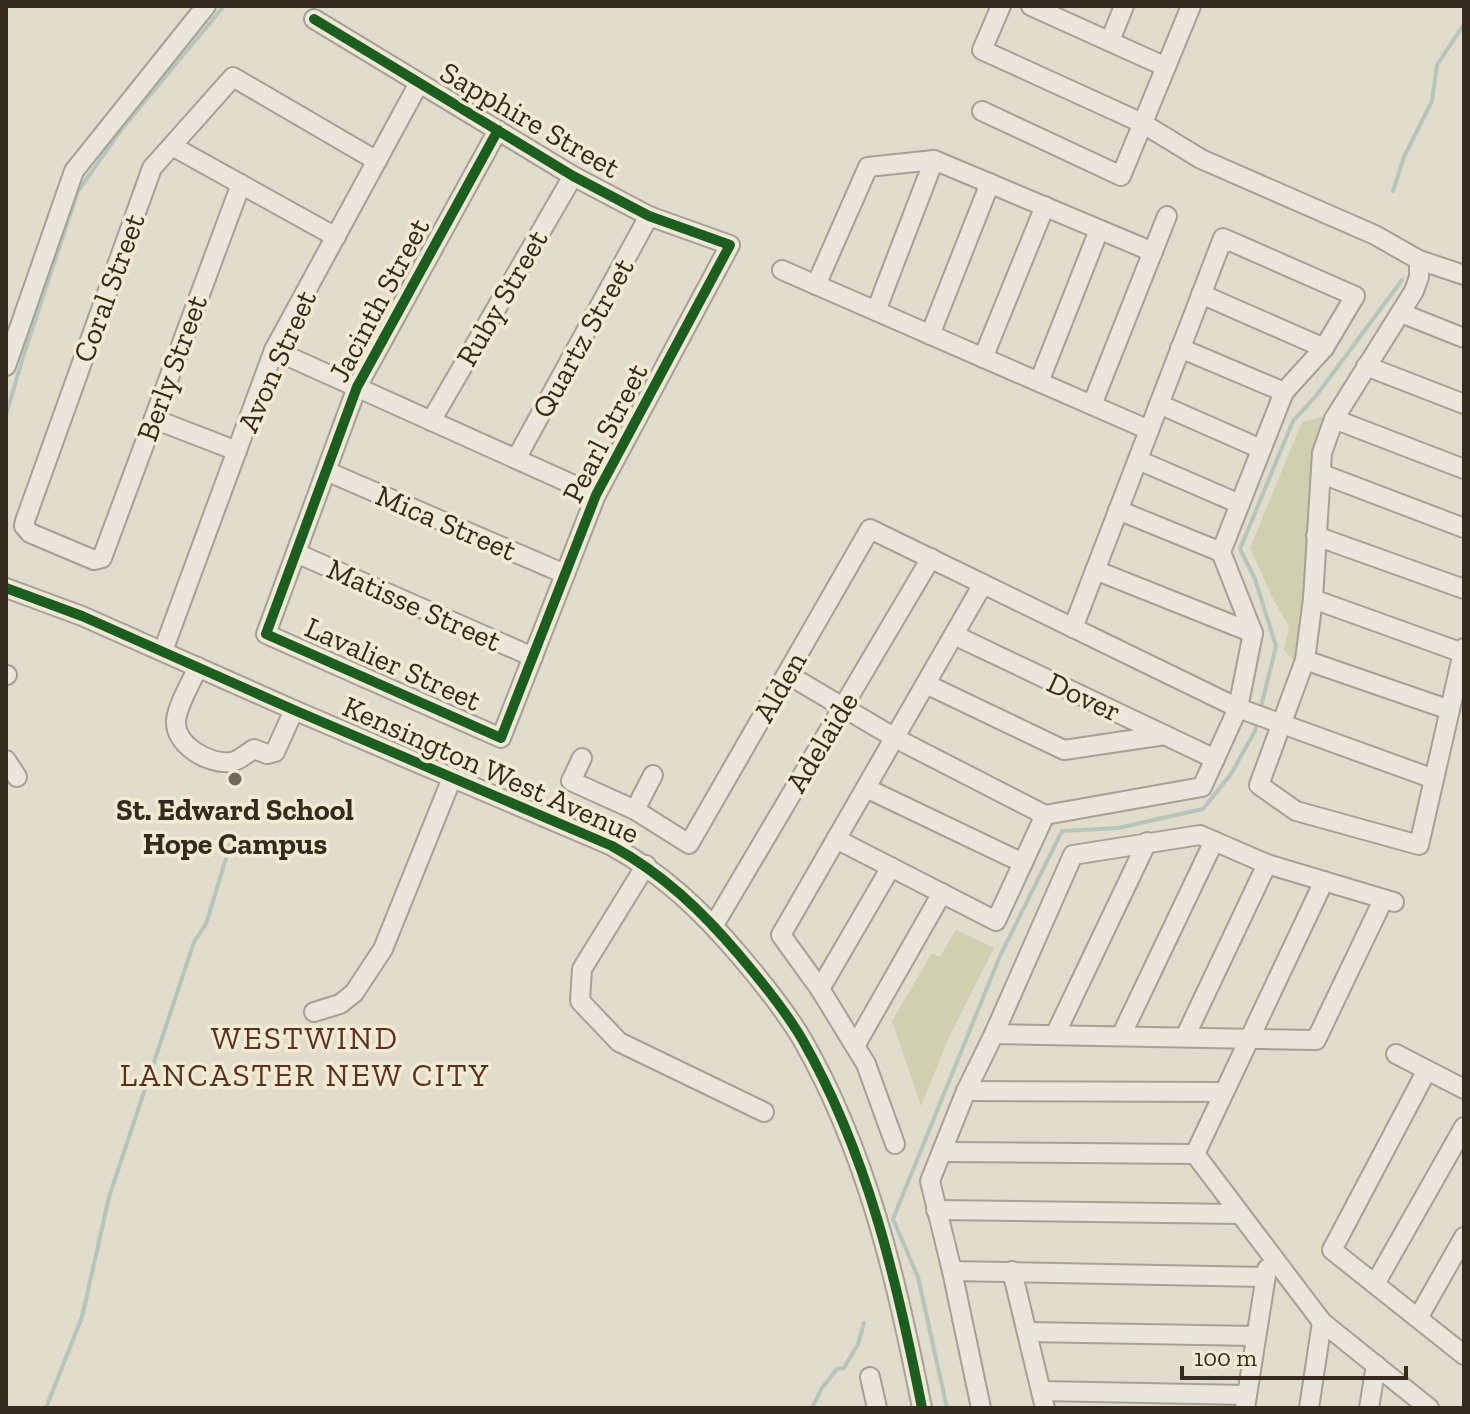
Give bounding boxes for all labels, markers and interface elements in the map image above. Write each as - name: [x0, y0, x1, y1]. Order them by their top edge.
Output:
- street label: Sapphire Street: [434, 54, 626, 186]
- street label: Coral Street: [65, 209, 153, 367]
- street label: Jacinth Street: [321, 212, 437, 388]
- street label: Ruby Street: [449, 223, 555, 373]
- street label: Quartz Street: [524, 252, 642, 424]
- street label: Avon Street: [230, 285, 324, 437]
- street label: Berly Street: [129, 290, 215, 446]
- street label: Pearl Street: [555, 357, 655, 509]
- street label: Mica Street: [370, 477, 522, 569]
- street label: Matisse Street: [322, 551, 506, 659]
- street label: Lavalier Street: [300, 609, 486, 719]
- street label: Alden: [746, 645, 814, 729]
- street label: Dover: [1041, 664, 1127, 730]
- street label: Adelaide: [778, 685, 866, 799]
- street label: Kensington West Avenue: [337, 688, 645, 852]
- marker: St. Edward School Hope Campus: [226, 770, 244, 788]
- place label: St. Edward School Hope Campus: [116, 792, 354, 862]
- district label: WESTWIND LANCASTER NEW CITY: [120, 1019, 490, 1094]
- scale bar: [1182, 1330, 1406, 1380]
- text: 100 m: [1194, 1343, 1257, 1372]

